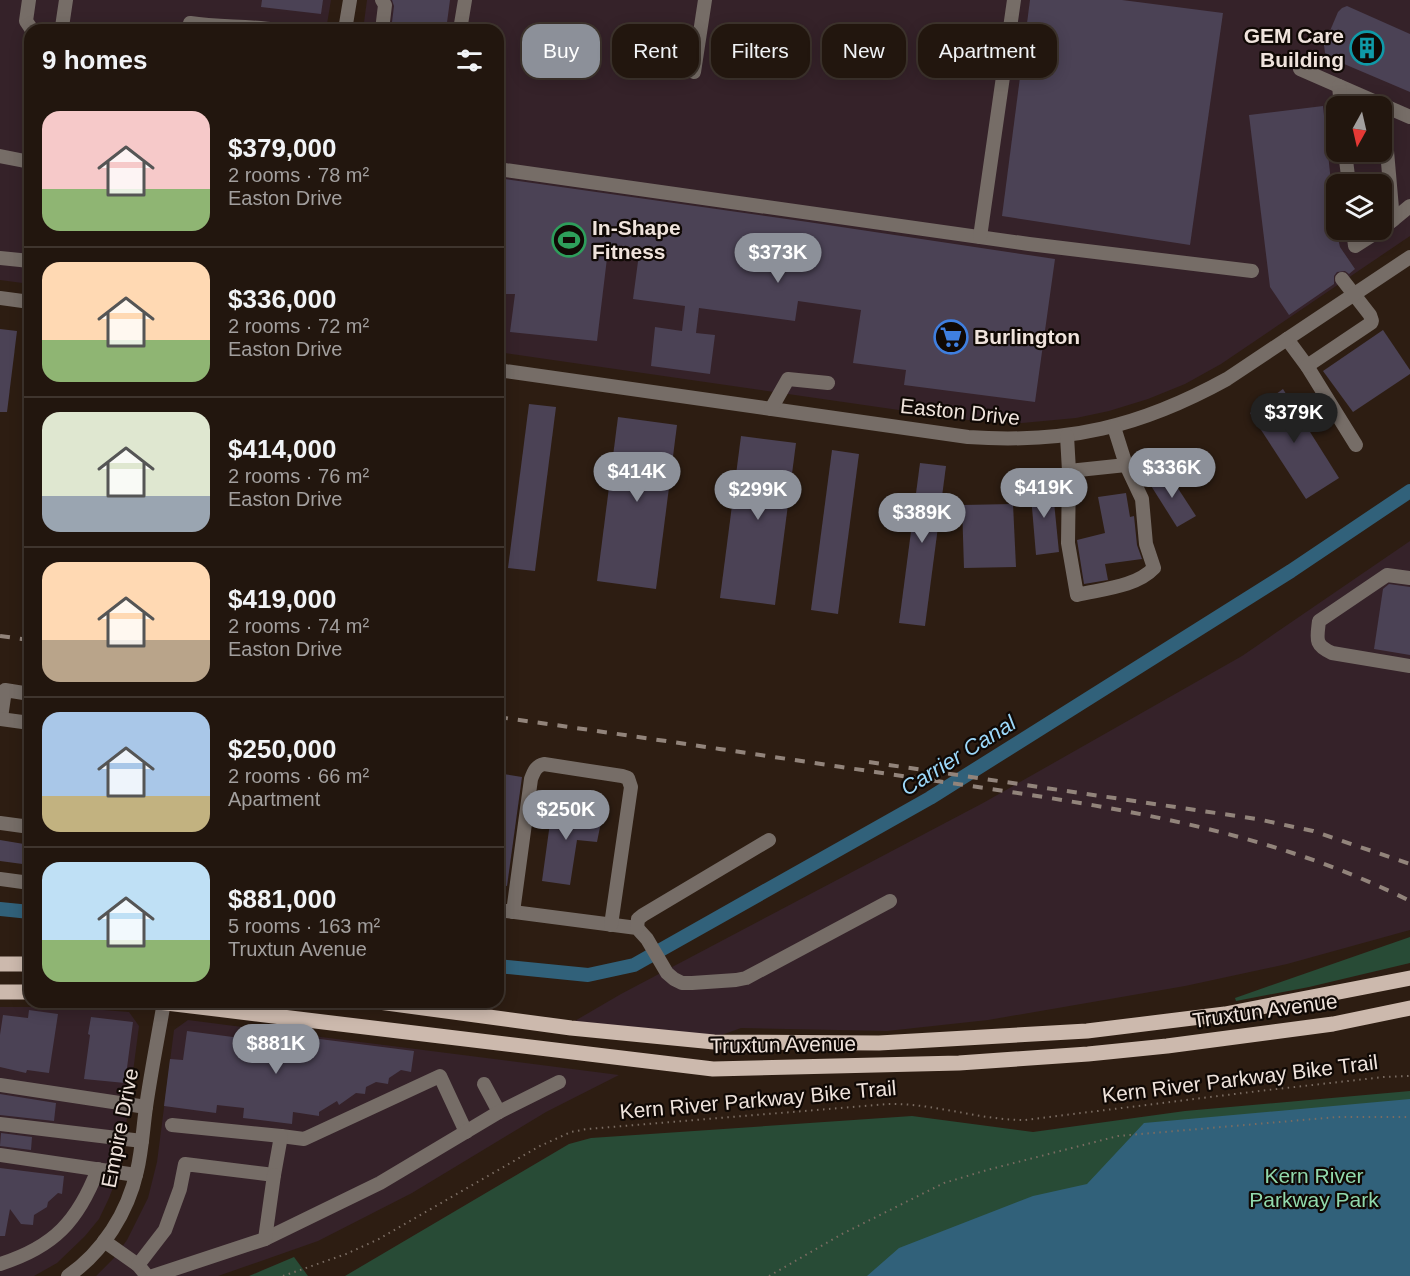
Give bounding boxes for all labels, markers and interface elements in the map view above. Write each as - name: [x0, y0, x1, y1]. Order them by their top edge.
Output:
- chip: Buy: [522, 24, 600, 78]
- chip: Rent: [612, 24, 699, 78]
- chip: Filters: [711, 24, 810, 78]
- chip: New: [822, 24, 906, 78]
- chip: Apartment: [918, 24, 1057, 78]
- place label: GEM Care Building: [1244, 24, 1344, 71]
- building icon: GEM Care Building: [1349, 30, 1385, 66]
- icon: filters: [453, 44, 486, 77]
- text: 9 homes: [42, 45, 148, 75]
- north arrow: [1326, 96, 1392, 162]
- map controls: [1326, 96, 1392, 240]
- text: $379,000: [228, 133, 336, 163]
- icon: home: [90, 135, 162, 207]
- text: 2 rooms · 78 m²: [228, 164, 369, 186]
- button: layers: [1326, 174, 1392, 240]
- text: Easton Drive: [228, 187, 343, 209]
- place label: In-Shape Fitness: [592, 216, 681, 263]
- sports icon: In-Shape Fitness: [551, 222, 587, 258]
- pin: $373K: [736, 233, 820, 284]
- text: $373K: [749, 241, 807, 263]
- text: $336,000: [228, 284, 336, 314]
- icon: home: [90, 286, 162, 358]
- text: 2 rooms · 72 m²: [228, 315, 369, 337]
- supermarket icon: Burlington: [933, 319, 969, 355]
- place label: Burlington: [974, 325, 1080, 348]
- text: Easton Drive: [228, 338, 343, 360]
- pin: $379K: [1252, 393, 1336, 444]
- street label: Easton Drive: [899, 394, 1021, 429]
- text: $379K: [1265, 401, 1323, 423]
- text: $414,000: [228, 434, 336, 464]
- icon: home: [90, 436, 162, 508]
- pin: $336K: [1130, 448, 1214, 499]
- pin: $414K: [595, 452, 679, 503]
- text: $336K: [1143, 456, 1201, 478]
- text: $414K: [608, 460, 666, 482]
- text: 2 rooms · 76 m²: [228, 465, 369, 487]
- pin: $419K: [1002, 468, 1086, 519]
- pin: $299K: [716, 470, 800, 521]
- text: $419K: [1015, 476, 1073, 498]
- text: $299K: [729, 478, 787, 500]
- text: Easton Drive: [228, 488, 343, 510]
- pin: $389K: [880, 493, 964, 544]
- text: $389K: [893, 501, 951, 523]
- text: $419,000: [228, 584, 336, 614]
- icon: home: [90, 586, 162, 658]
- text: 2 rooms · 74 m²: [228, 615, 369, 637]
- text: Easton Drive: [228, 638, 343, 660]
- water label: Carrier Canal: [896, 710, 1021, 801]
- text: $250,000: [228, 734, 336, 764]
- icon: home: [90, 736, 162, 808]
- text: 2 rooms · 66 m²: [228, 765, 369, 787]
- text: Apartment: [228, 788, 320, 810]
- pin: $250K: [524, 790, 608, 841]
- text: $250K: [537, 798, 595, 820]
- text: $881,000: [228, 884, 336, 914]
- icon: home: [90, 886, 162, 958]
- text: 5 rooms · 163 m²: [228, 915, 380, 937]
- text: Truxtun Avenue: [228, 938, 367, 960]
- street label: Truxtun Avenue: [1191, 989, 1339, 1032]
- pin: $881K: [234, 1024, 318, 1075]
- text: $881K: [247, 1032, 305, 1054]
- street label: Truxtun Avenue: [710, 1032, 856, 1057]
- street label: Kern River Parkway Bike Trail: [1101, 1050, 1379, 1107]
- street label: Empire Drive: [97, 1066, 142, 1190]
- street label: Kern River Parkway Bike Trail: [619, 1076, 897, 1123]
- park label: Kern River Parkway Park: [1249, 1164, 1379, 1211]

